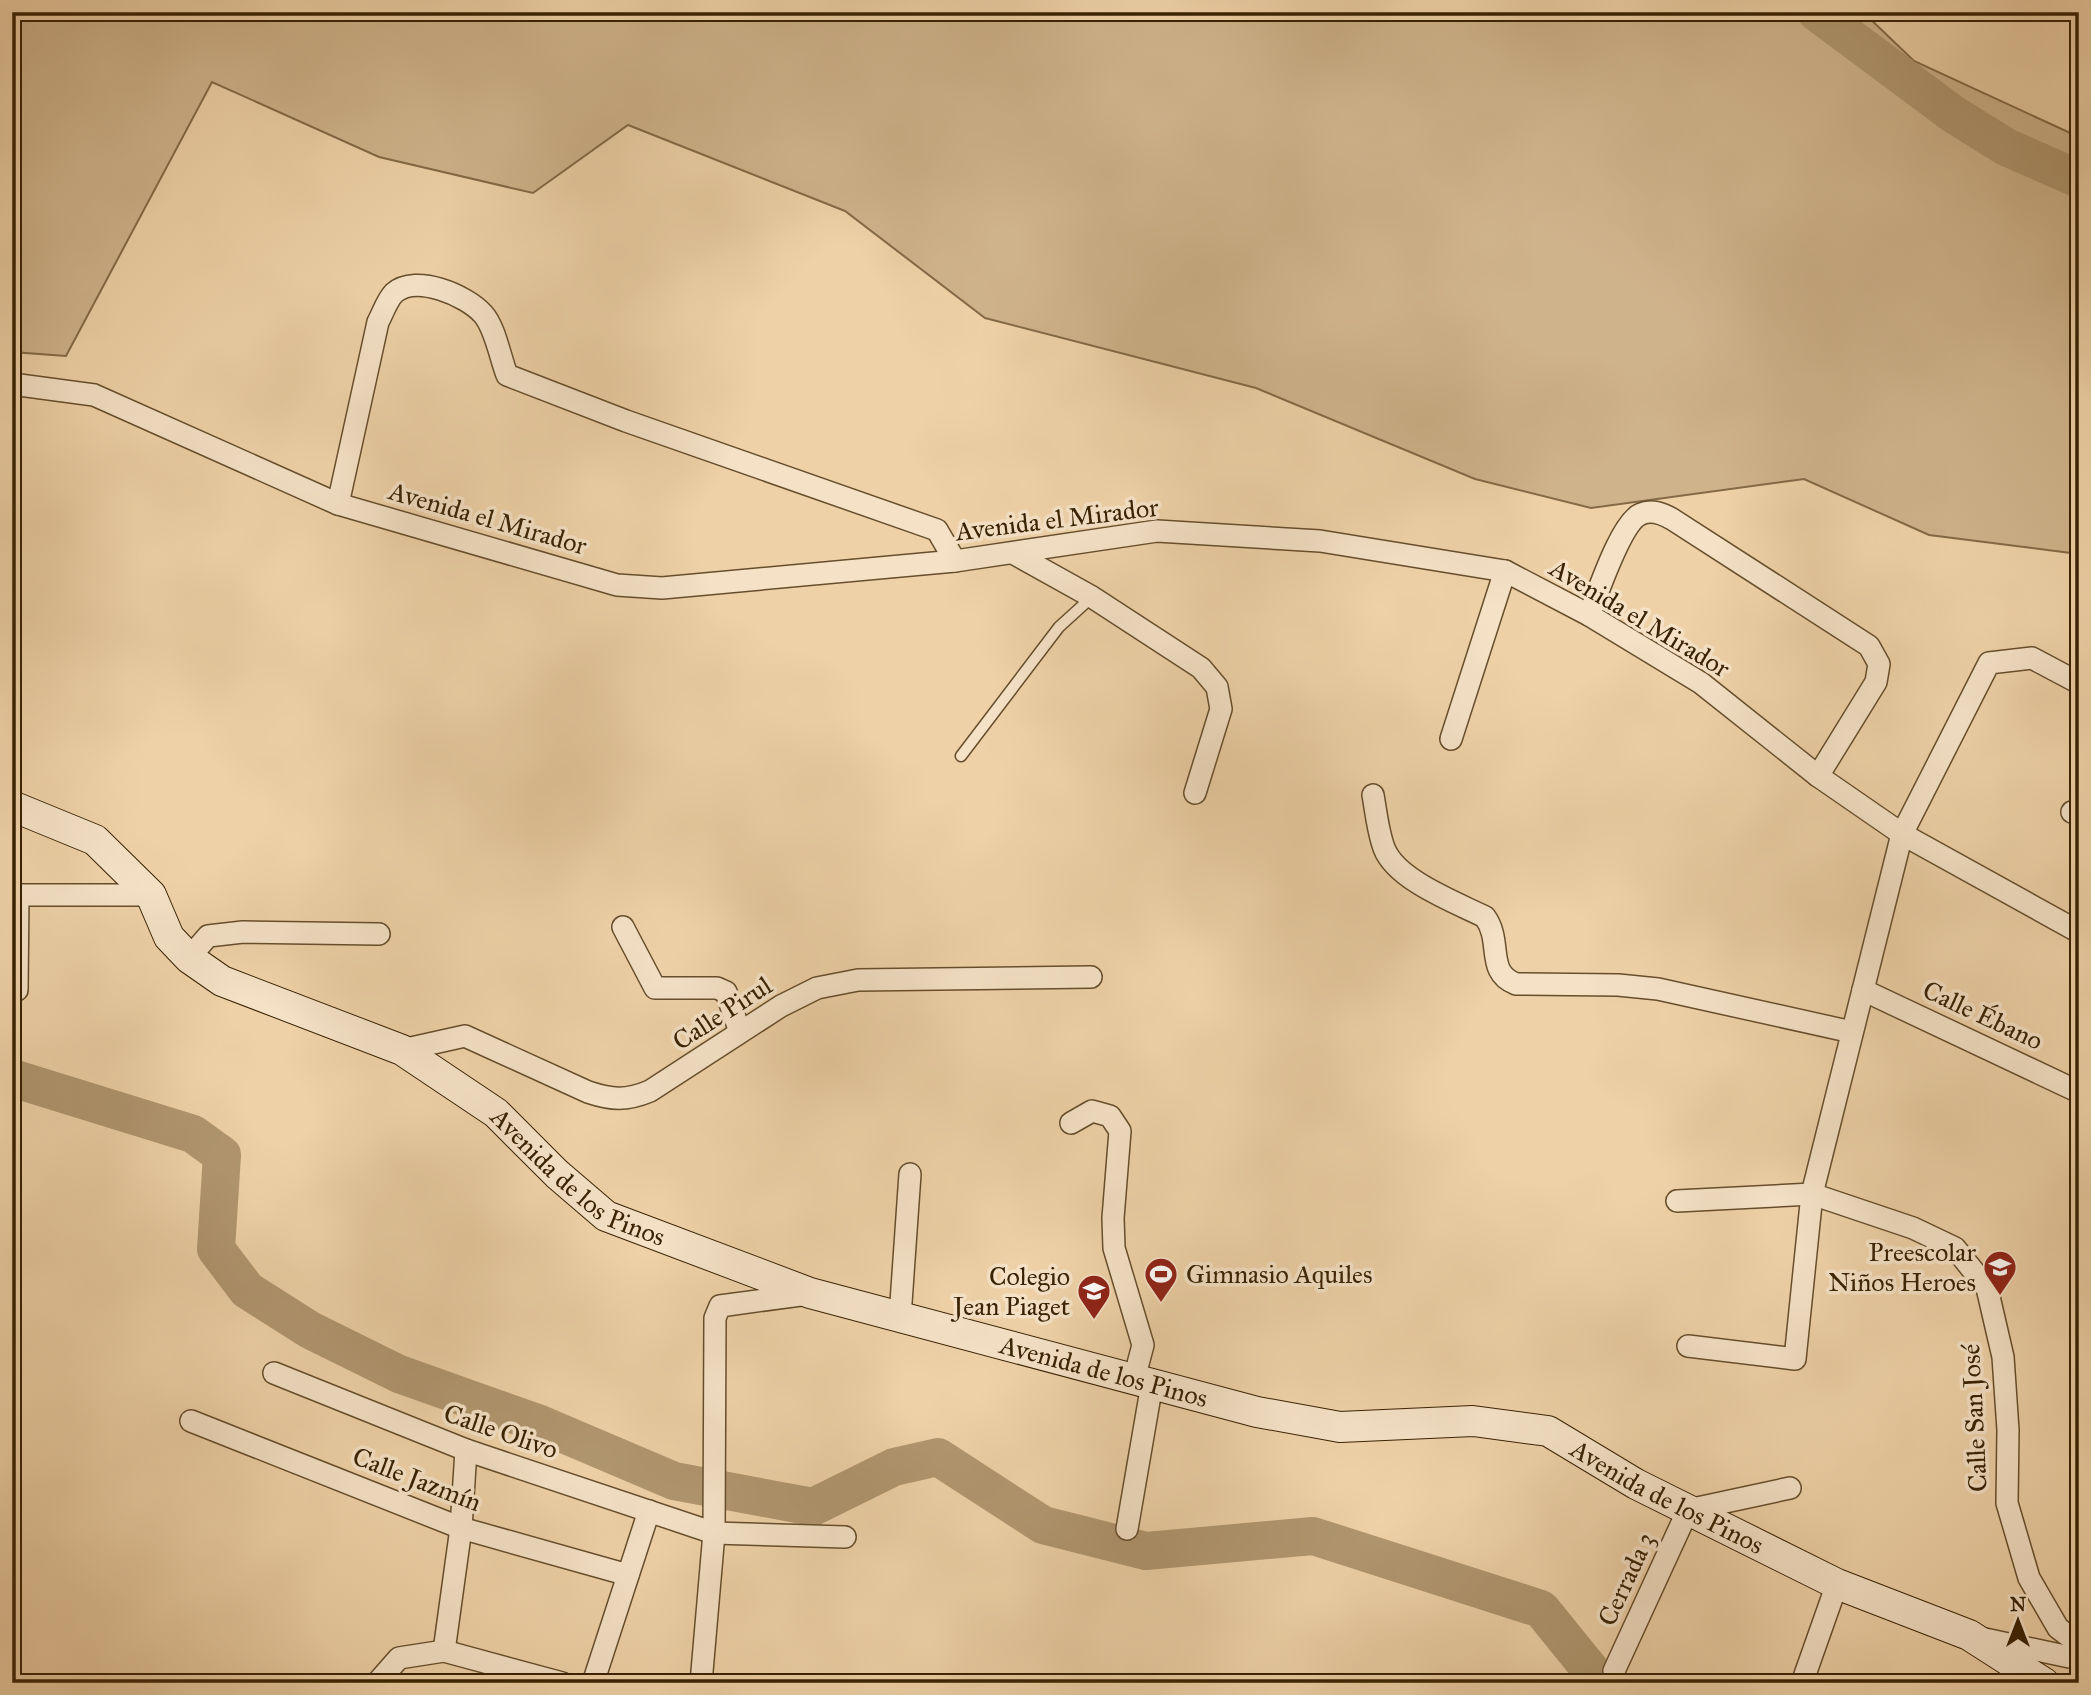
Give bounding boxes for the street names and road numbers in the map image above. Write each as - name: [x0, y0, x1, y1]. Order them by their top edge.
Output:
- street label: Avenida el Mirador: [384, 474, 591, 562]
- street label: Avenida el Mirador: [953, 491, 1161, 547]
- street label: Avenida el Mirador: [1543, 551, 1736, 684]
- street label: Calle Pirul: [666, 969, 778, 1057]
- street label: Calle Ébano: [1918, 973, 2048, 1057]
- street label: Avenida de los Pinos: [483, 1100, 670, 1253]
- street label: Avenida de los Pinos: [995, 1328, 1211, 1414]
- street label: Calle San José: [1954, 1343, 1994, 1493]
- street label: Calle Olivo: [440, 1397, 562, 1465]
- street label: Avenida de los Pinos: [1564, 1432, 1769, 1561]
- street label: Calle Jazmín: [348, 1440, 486, 1518]
- street label: Cerrada 3: [1591, 1527, 1661, 1631]

